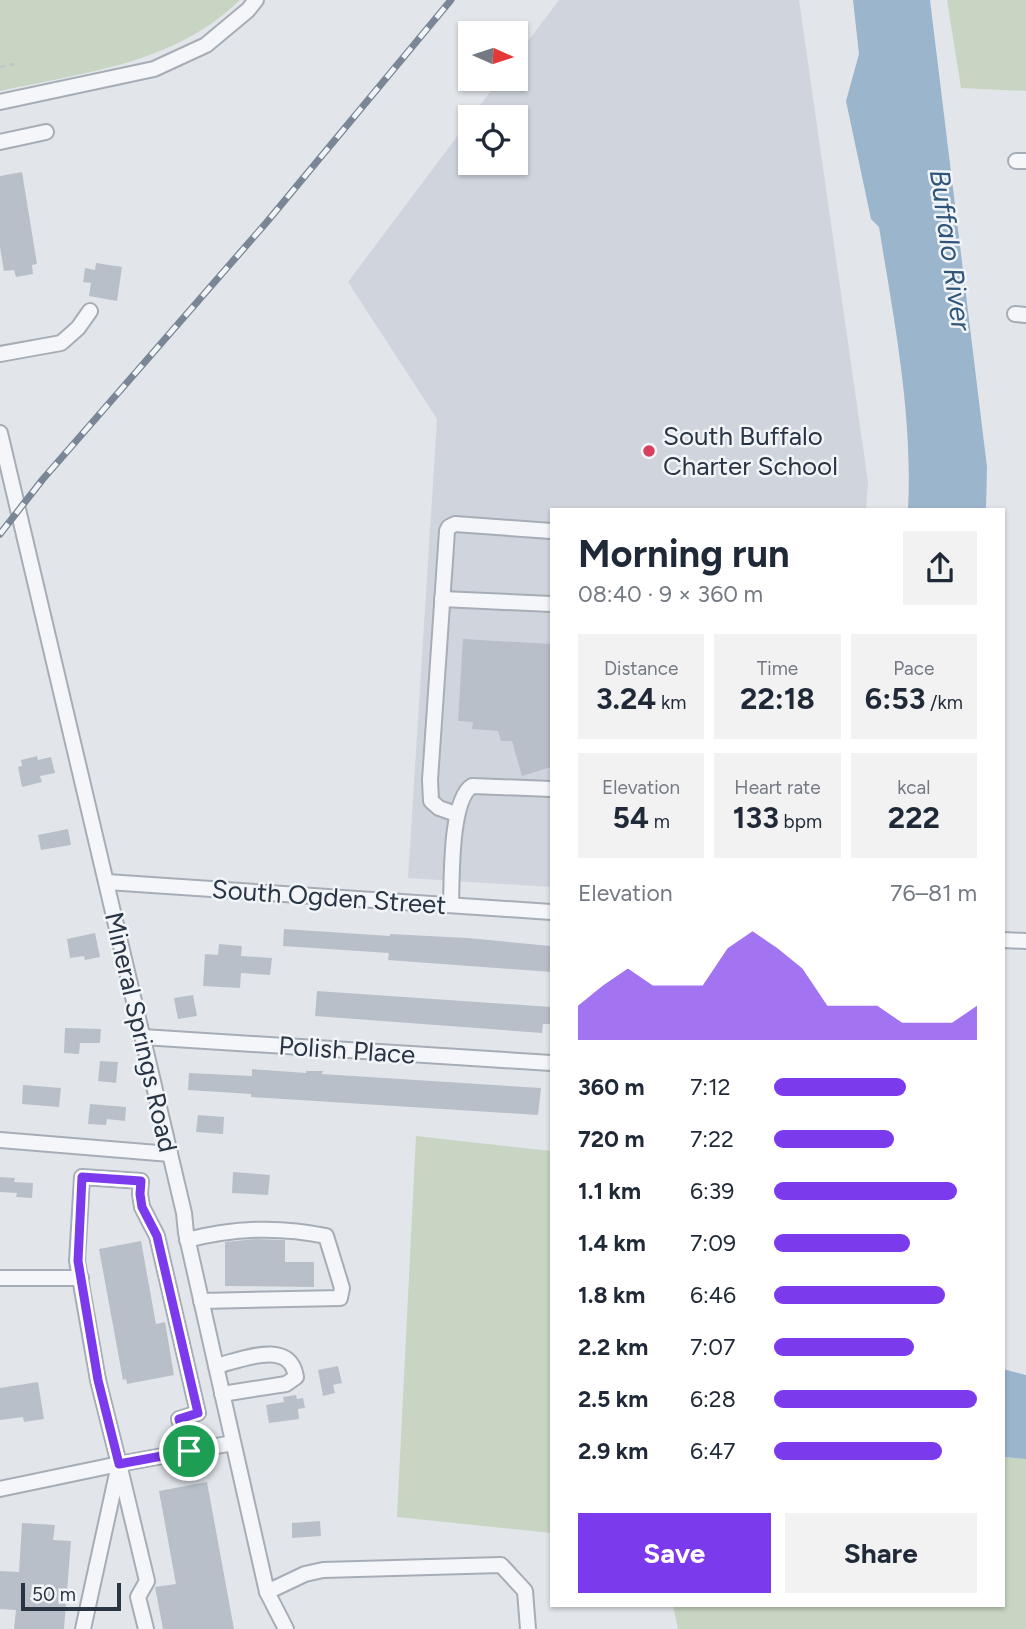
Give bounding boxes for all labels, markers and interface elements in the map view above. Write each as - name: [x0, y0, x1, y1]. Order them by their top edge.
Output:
- north arrow: [458, 21, 528, 91]
- map controls: [458, 21, 528, 175]
- button: locate: [458, 105, 528, 175]
- water label: Buffalo River: [923, 167, 979, 334]
- place label: South Buffalo Charter School: [663, 420, 838, 482]
- marker: South Buffalo Charter School: [641, 443, 657, 459]
- text: Morning run: [578, 531, 790, 577]
- button: share: [903, 531, 977, 605]
- text: 08:40 · 9 × 360 m: [578, 580, 763, 608]
- text: Distance: [604, 657, 678, 680]
- text: Time: [757, 657, 798, 680]
- text: Pace: [893, 657, 934, 680]
- text: 3.24: [596, 680, 656, 717]
- text: 22:18: [740, 680, 815, 717]
- text: 6:53: [865, 680, 925, 717]
- text: km: [656, 691, 686, 714]
- text: /km: [925, 691, 963, 714]
- text: Elevation: [602, 776, 680, 799]
- text: Heart rate: [734, 776, 821, 799]
- text: kcal: [897, 776, 930, 799]
- text: 54: [613, 799, 649, 836]
- text: 133: [733, 799, 779, 836]
- text: 222: [888, 799, 940, 836]
- text: m: [649, 810, 670, 833]
- text: bpm: [779, 810, 822, 833]
- street label: South Ogden Street: [211, 873, 447, 921]
- text: Elevation: [578, 879, 673, 907]
- text: 76–81 m: [890, 879, 977, 907]
- street label: Mineral Springs Road: [98, 909, 184, 1155]
- street label: Polish Place: [278, 1029, 416, 1071]
- text: 360 m: [578, 1073, 645, 1101]
- text: 7:12: [690, 1073, 731, 1101]
- text: 720 m: [578, 1125, 645, 1153]
- text: 7:22: [690, 1125, 734, 1153]
- text: 1.1 km: [578, 1177, 641, 1205]
- text: 6:39: [690, 1177, 734, 1205]
- text: 1.4 km: [578, 1229, 646, 1257]
- text: 7:09: [690, 1229, 736, 1257]
- text: 1.8 km: [578, 1281, 645, 1309]
- text: 6:46: [690, 1281, 736, 1309]
- text: 2.2 km: [578, 1333, 648, 1361]
- text: 7:07: [690, 1333, 735, 1361]
- text: 2.5 km: [578, 1385, 648, 1413]
- text: 6:28: [690, 1385, 736, 1413]
- pin: [159, 1421, 219, 1481]
- icon: arrive: [170, 1432, 208, 1470]
- text: 2.9 km: [578, 1437, 648, 1465]
- text: 6:47: [690, 1437, 735, 1465]
- button: Save: [578, 1513, 771, 1593]
- button: Share: [785, 1513, 977, 1593]
- scale bar: [21, 1580, 121, 1612]
- text: 50 m: [32, 1583, 76, 1606]

